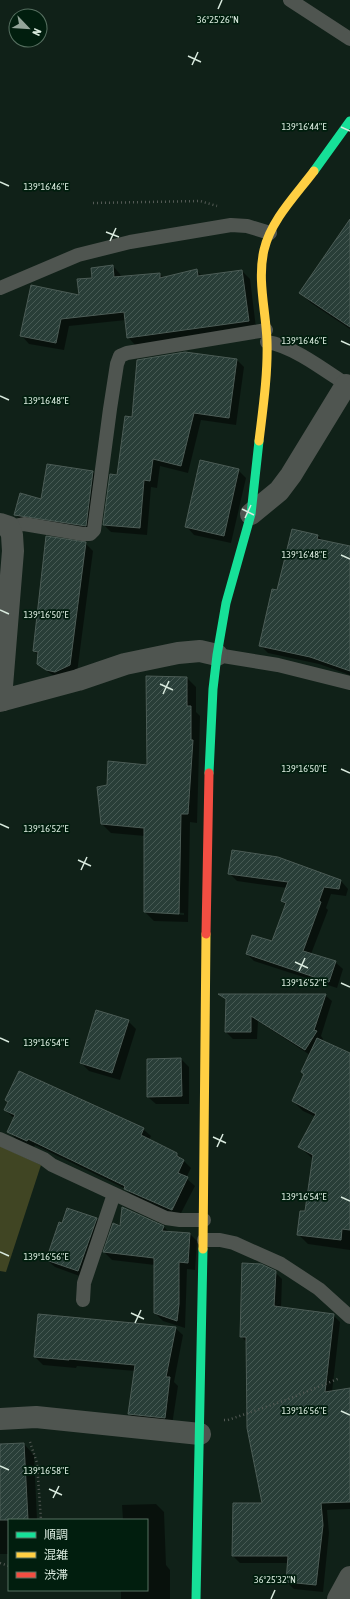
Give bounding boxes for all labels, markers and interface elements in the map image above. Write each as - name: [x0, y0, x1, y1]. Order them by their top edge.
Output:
- north arrow: [8, 8, 48, 48]
- text: 36°25'26"N: [197, 14, 239, 25]
- text: N: [30, 27, 44, 38]
- text: 139°16'44"E: [282, 121, 327, 132]
- text: 139°16'46"E: [24, 181, 69, 192]
- text: 139°16'46"E: [282, 335, 327, 346]
- text: 139°16'48"E: [24, 395, 69, 406]
- text: 139°16'48"E: [282, 549, 327, 560]
- text: 139°16'50"E: [24, 609, 69, 620]
- text: 139°16'50"E: [282, 763, 327, 774]
- text: 139°16'52"E: [24, 823, 69, 834]
- text: 139°16'52"E: [282, 977, 327, 988]
- text: 139°16'54"E: [24, 1037, 69, 1048]
- text: 139°16'54"E: [282, 1191, 327, 1202]
- text: 139°16'56"E: [24, 1251, 69, 1262]
- text: 139°16'56"E: [282, 1405, 327, 1416]
- text: 139°16'58"E: [24, 1465, 69, 1476]
- legend: [8, 1519, 148, 1591]
- text: 順調: [44, 1528, 68, 1542]
- text: 混雑: [44, 1548, 68, 1562]
- text: 渋滞: [44, 1568, 68, 1582]
- text: 36°25'32"N: [254, 1574, 296, 1585]

